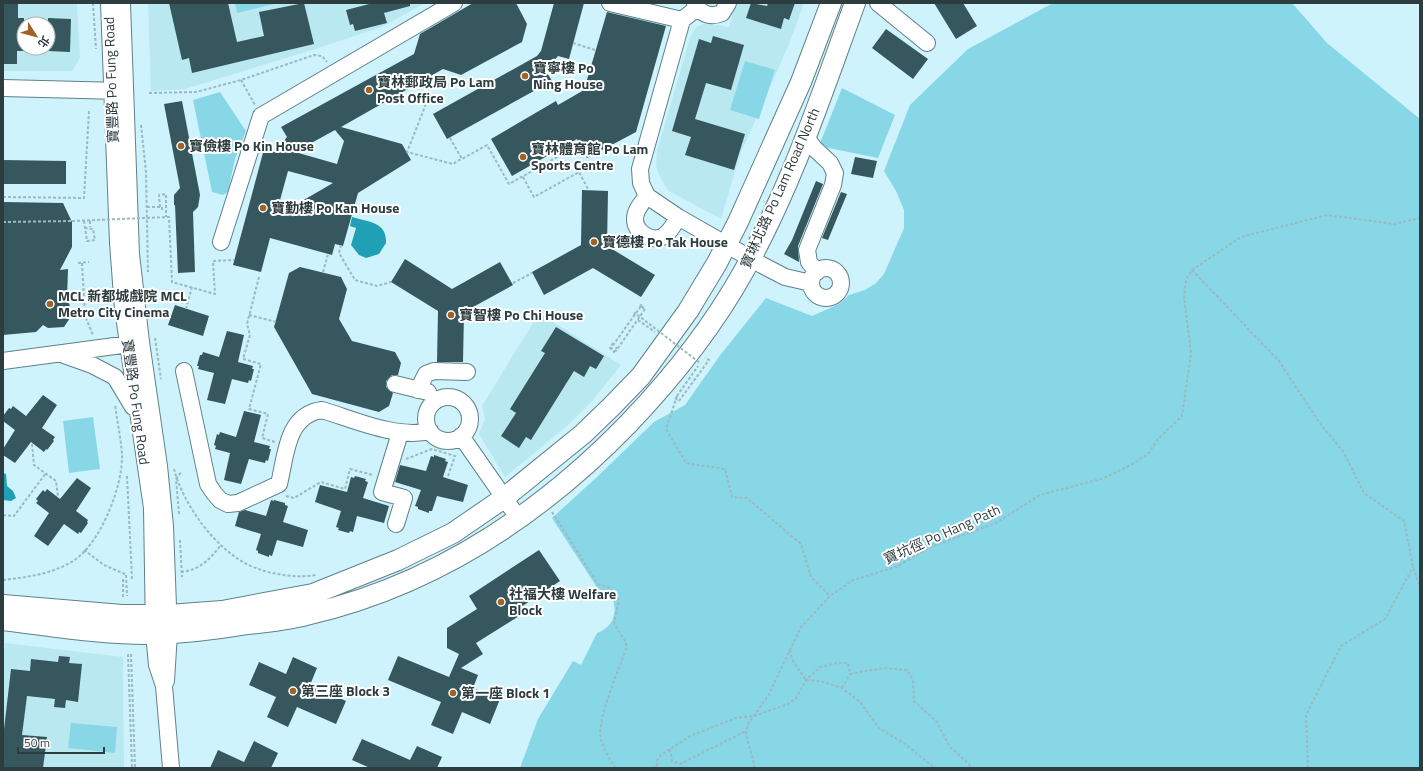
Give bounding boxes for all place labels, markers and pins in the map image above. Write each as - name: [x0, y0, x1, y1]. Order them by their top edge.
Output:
- place label: 寶寧樓 Po Ning House: [533, 57, 603, 94]
- place label: 寶林郵政局 Po Lam Post Office: [377, 71, 494, 108]
- marker: 寶寧樓 Po Ning House: [520, 71, 530, 81]
- marker: 寶林郵政局 Po Lam Post Office: [364, 85, 374, 95]
- place label: 寶儉樓 Po Kin House: [189, 135, 314, 156]
- place label: 寶林體育館 Po Lam Sports Centre: [531, 138, 648, 175]
- marker: 寶儉樓 Po Kin House: [176, 141, 186, 151]
- marker: 寶林體育館 Po Lam Sports Centre: [518, 152, 528, 162]
- place label: 寶勤樓 Po Kan House: [271, 197, 399, 218]
- marker: 寶勤樓 Po Kan House: [258, 203, 268, 213]
- place label: 寶德樓 Po Tak House: [602, 231, 728, 252]
- marker: 寶德樓 Po Tak House: [589, 237, 599, 247]
- place label: MCL 新都城戲院 MCL Metro City Cinema: [58, 285, 187, 322]
- marker: MCL 新都城戲院 MCL Metro City Cinema: [45, 299, 55, 309]
- place label: 寶智樓 Po Chi House: [459, 304, 583, 325]
- marker: 寶智樓 Po Chi House: [446, 310, 456, 320]
- place label: 社福大樓 Welfare Block: [509, 583, 616, 620]
- marker: 社福大樓 Welfare Block: [496, 597, 506, 607]
- place label: 第三座 Block 3: [301, 680, 390, 701]
- place label: 第一座 Block 1: [461, 682, 550, 703]
- marker: 第三座 Block 3: [288, 686, 298, 696]
- marker: 第一座 Block 1: [448, 688, 458, 698]

